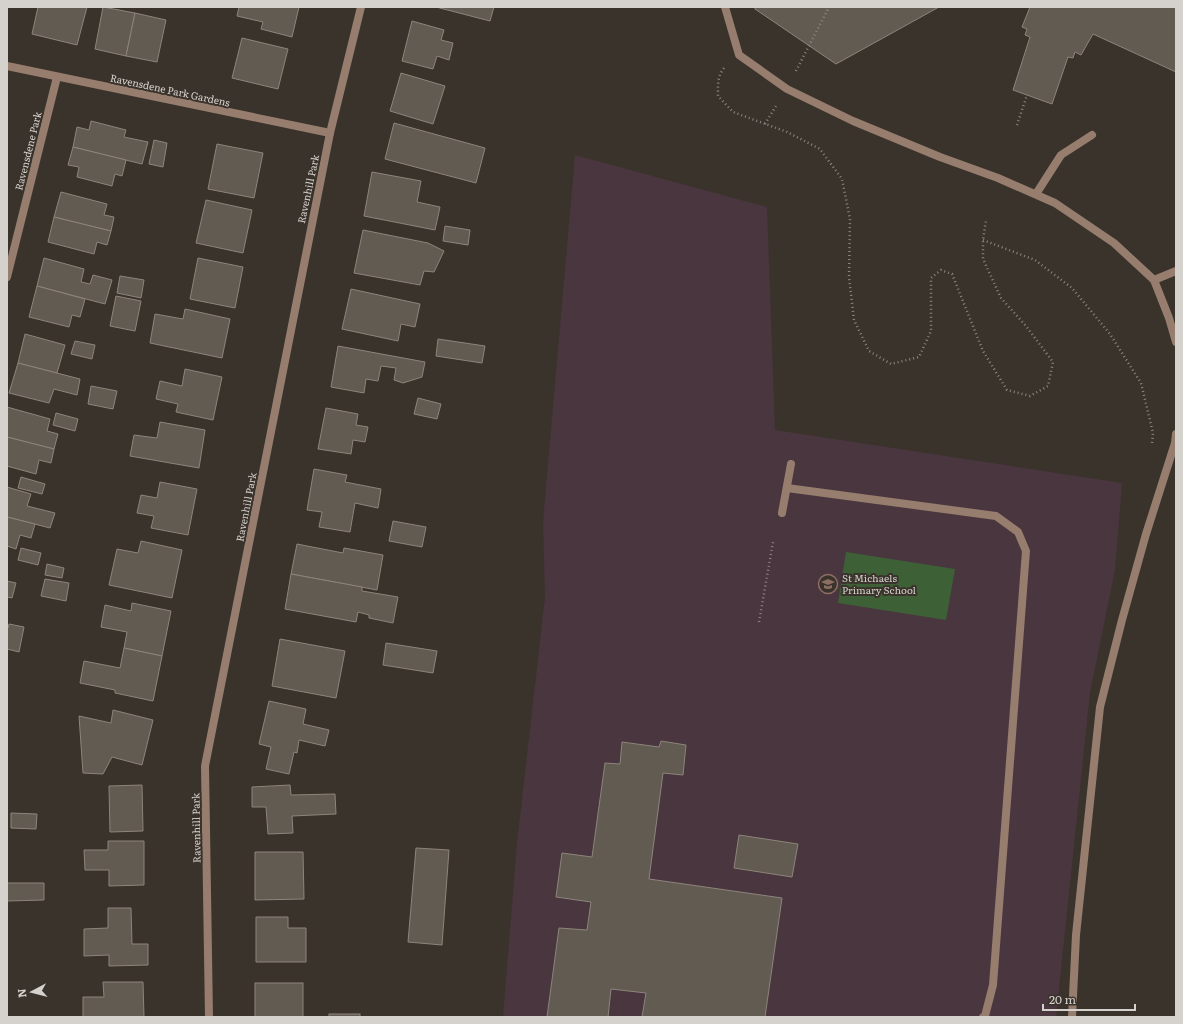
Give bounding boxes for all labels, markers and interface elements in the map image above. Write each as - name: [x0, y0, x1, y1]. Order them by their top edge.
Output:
- street label: Ravensdene Park Gardens: [109, 69, 232, 110]
- street label: Ravensdene Park: [10, 109, 45, 192]
- street label: Ravenhill Park: [293, 152, 322, 225]
- street label: Ravenhill Park: [231, 470, 260, 543]
- place label: St Michaels Primary School: [842, 570, 917, 597]
- school or university icon: St Michaels Primary School: [817, 573, 839, 595]
- street label: Ravenhill Park: [187, 792, 204, 863]
- north arrow: [12, 972, 52, 1012]
- scale bar: [1043, 986, 1135, 1012]
- text: N: [13, 988, 30, 999]
- text: 20 m: [1049, 990, 1076, 1008]

